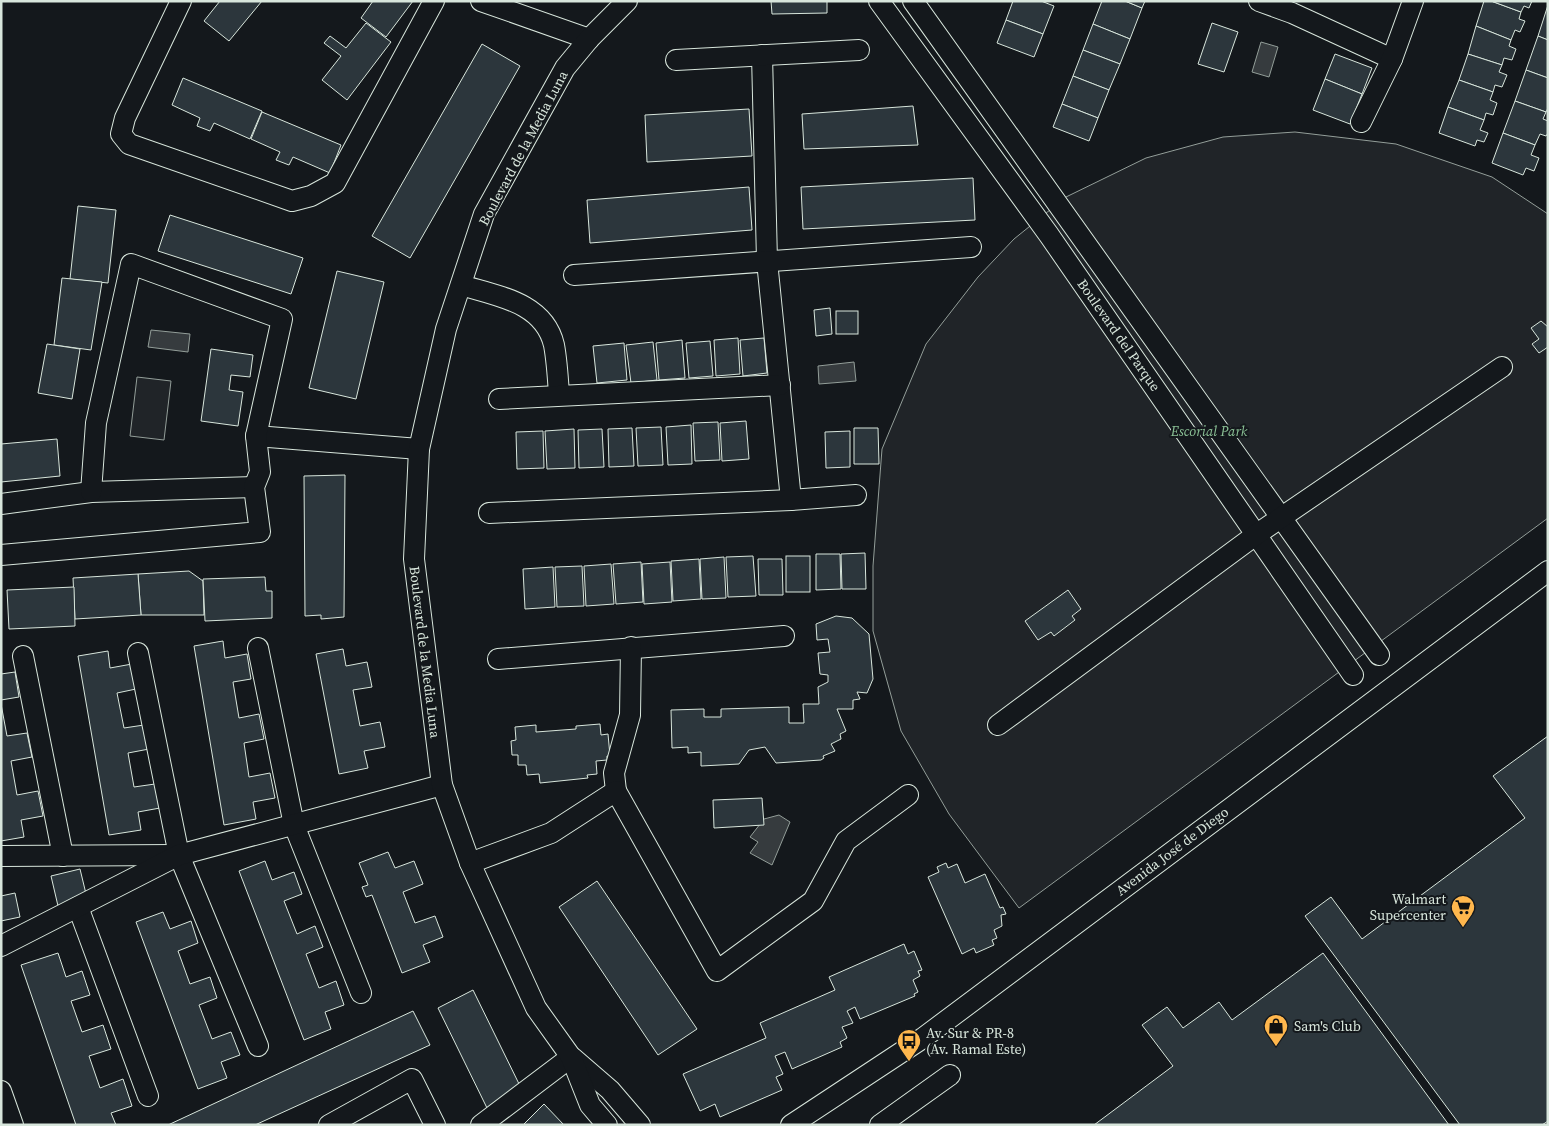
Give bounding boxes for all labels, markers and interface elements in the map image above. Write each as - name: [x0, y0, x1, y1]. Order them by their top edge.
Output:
- street label: Boulevard de la Media Luna: [474, 66, 573, 229]
- street label: Boulevard del Parque: [1073, 275, 1165, 395]
- park label: Escorial Park: [1170, 421, 1248, 441]
- street label: Boulevard de la Media Luna: [405, 565, 446, 740]
- street label: Avenida José de Diego: [1111, 802, 1233, 900]
- place label: Walmart Supercenter: [1370, 889, 1446, 925]
- supermarket icon: Walmart Supercenter: [1450, 894, 1476, 928]
- shop icon: Sam's Club: [1263, 1013, 1289, 1047]
- place label: Sam's Club: [1294, 1016, 1361, 1036]
- place label: Av. Sur & PR-8 (Av. Ramal Este): [926, 1023, 1026, 1059]
- bus stop icon: Av. Sur & PR-8 (Av. Ramal Este): [896, 1028, 922, 1062]

